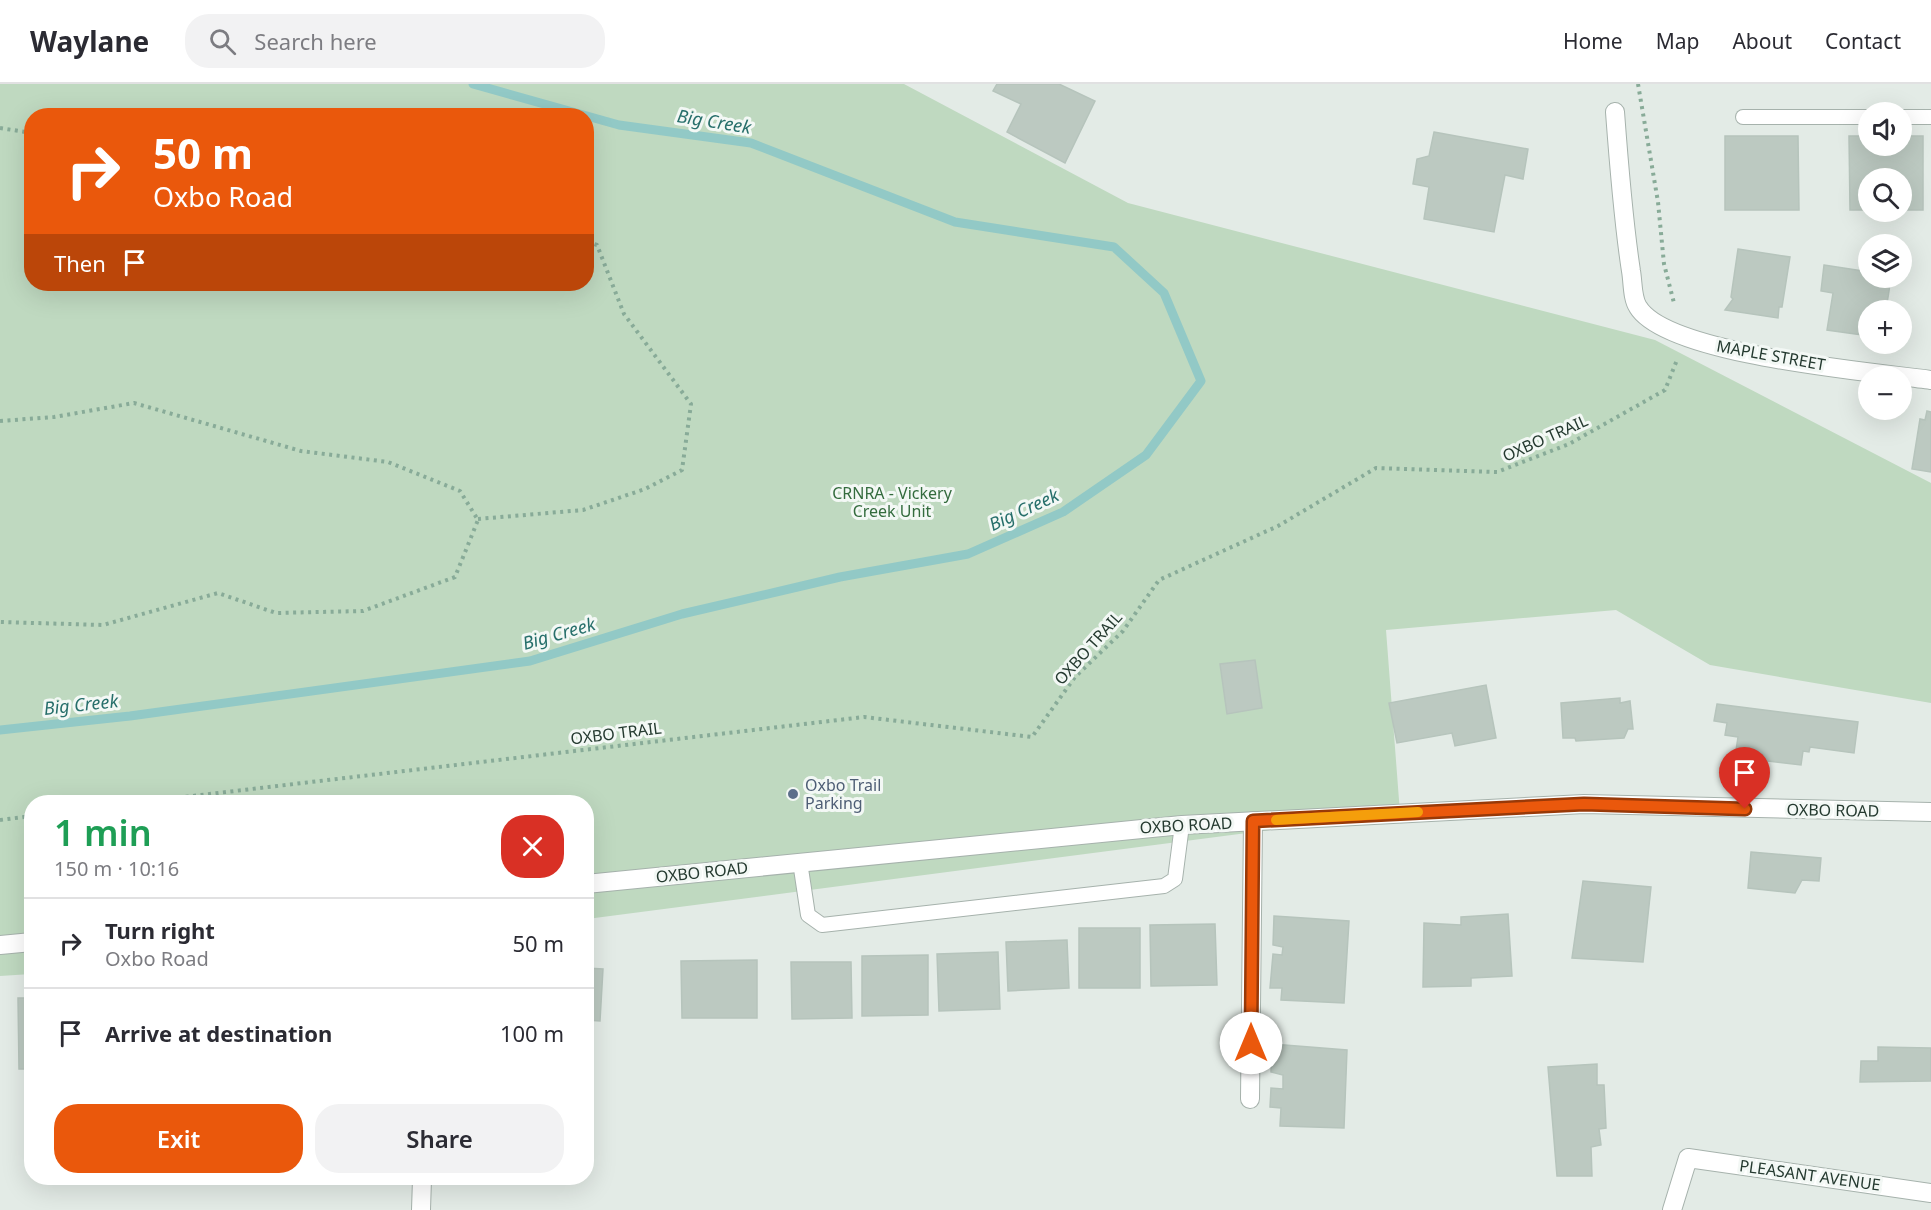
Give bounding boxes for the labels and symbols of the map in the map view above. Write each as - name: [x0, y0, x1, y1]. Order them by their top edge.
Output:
- water label: Big Creek: [675, 103, 754, 139]
- street label: MAPLE STREET: [1715, 335, 1827, 375]
- street label: OXBO TRAIL: [1499, 409, 1591, 467]
- park label: CRNRA - Vickery Creek Unit: [832, 482, 953, 522]
- water label: Big Creek: [985, 482, 1064, 536]
- street label: OXBO TRAIL: [1049, 607, 1127, 689]
- water label: Big Creek: [519, 611, 599, 655]
- water label: Big Creek: [42, 688, 120, 720]
- street label: OXBO TRAIL: [569, 717, 663, 749]
- pin: [1719, 747, 1770, 809]
- place label: Oxbo Trail Parking: [805, 774, 881, 814]
- marker: Oxbo Trail Parking: [786, 787, 800, 801]
- street label: OXBO ROAD: [1786, 798, 1880, 822]
- street label: OXBO ROAD: [1139, 812, 1233, 838]
- street label: OXBO ROAD: [655, 856, 749, 888]
- position arrow: [1219, 1011, 1283, 1075]
- street label: PLEASANT AVENUE: [1738, 1154, 1882, 1196]

